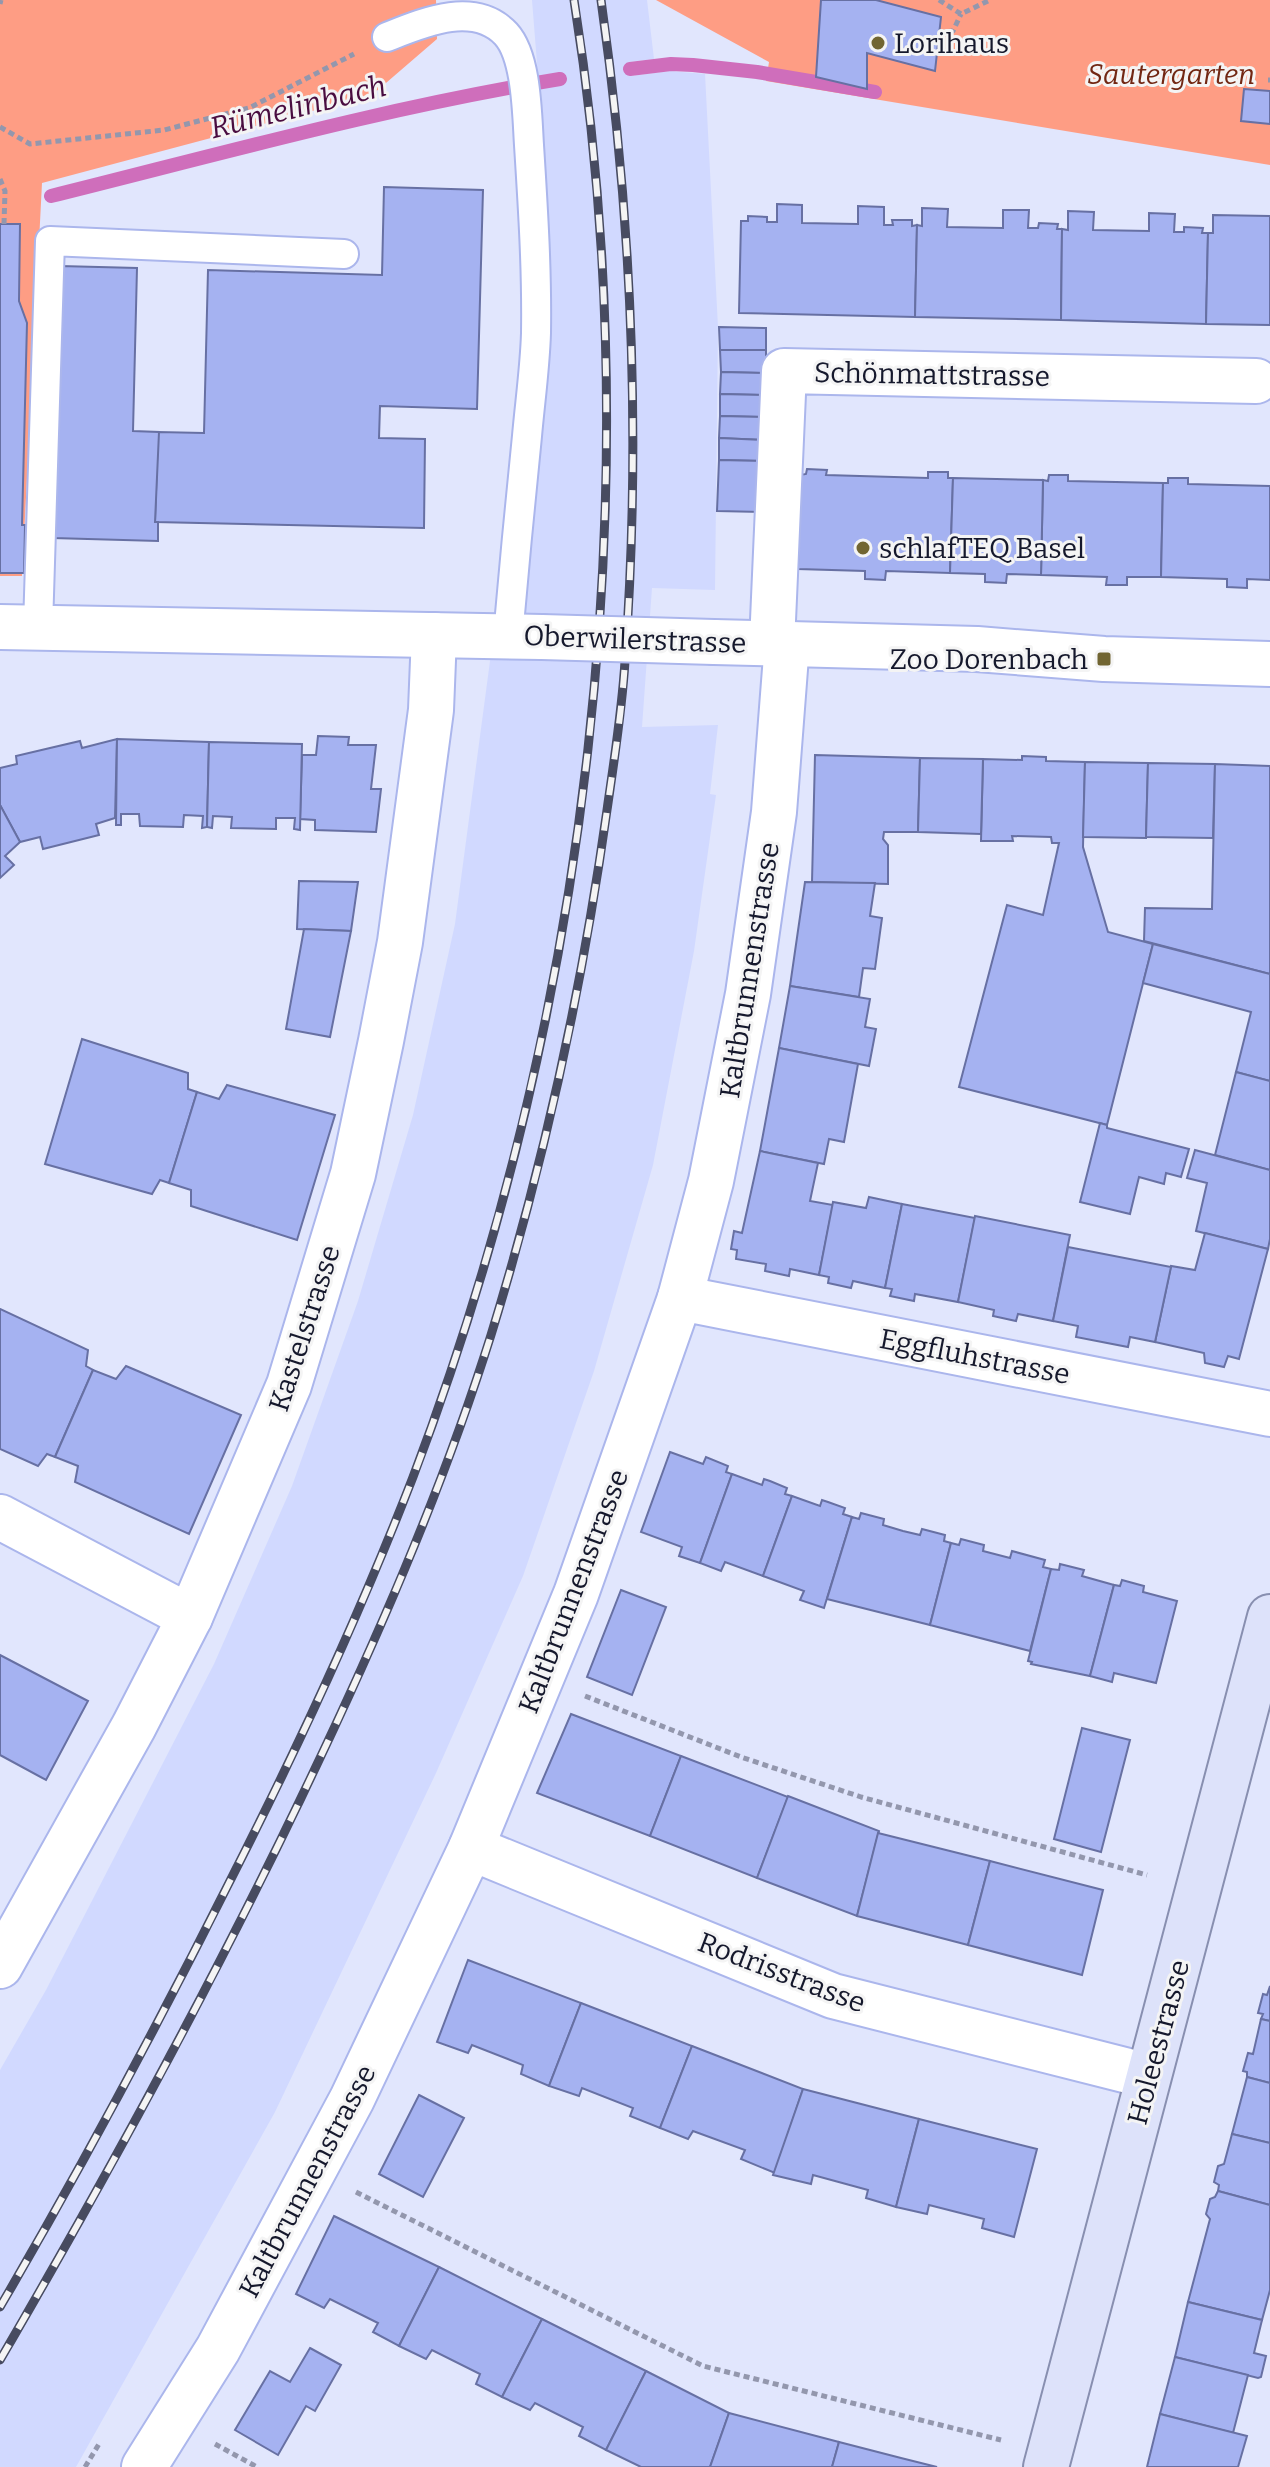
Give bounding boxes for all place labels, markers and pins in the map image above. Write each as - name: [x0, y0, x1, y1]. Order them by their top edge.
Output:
- place label: Lorihaus: [894, 27, 1009, 60]
- marker: Lorihaus: [869, 34, 887, 52]
- place label: schlafTEQ Basel: [879, 532, 1085, 565]
- marker: schlafTEQ Basel: [854, 539, 872, 557]
- place label: Zoo Dorenbach: [890, 643, 1088, 676]
- marker: Zoo Dorenbach: [1095, 650, 1113, 668]

